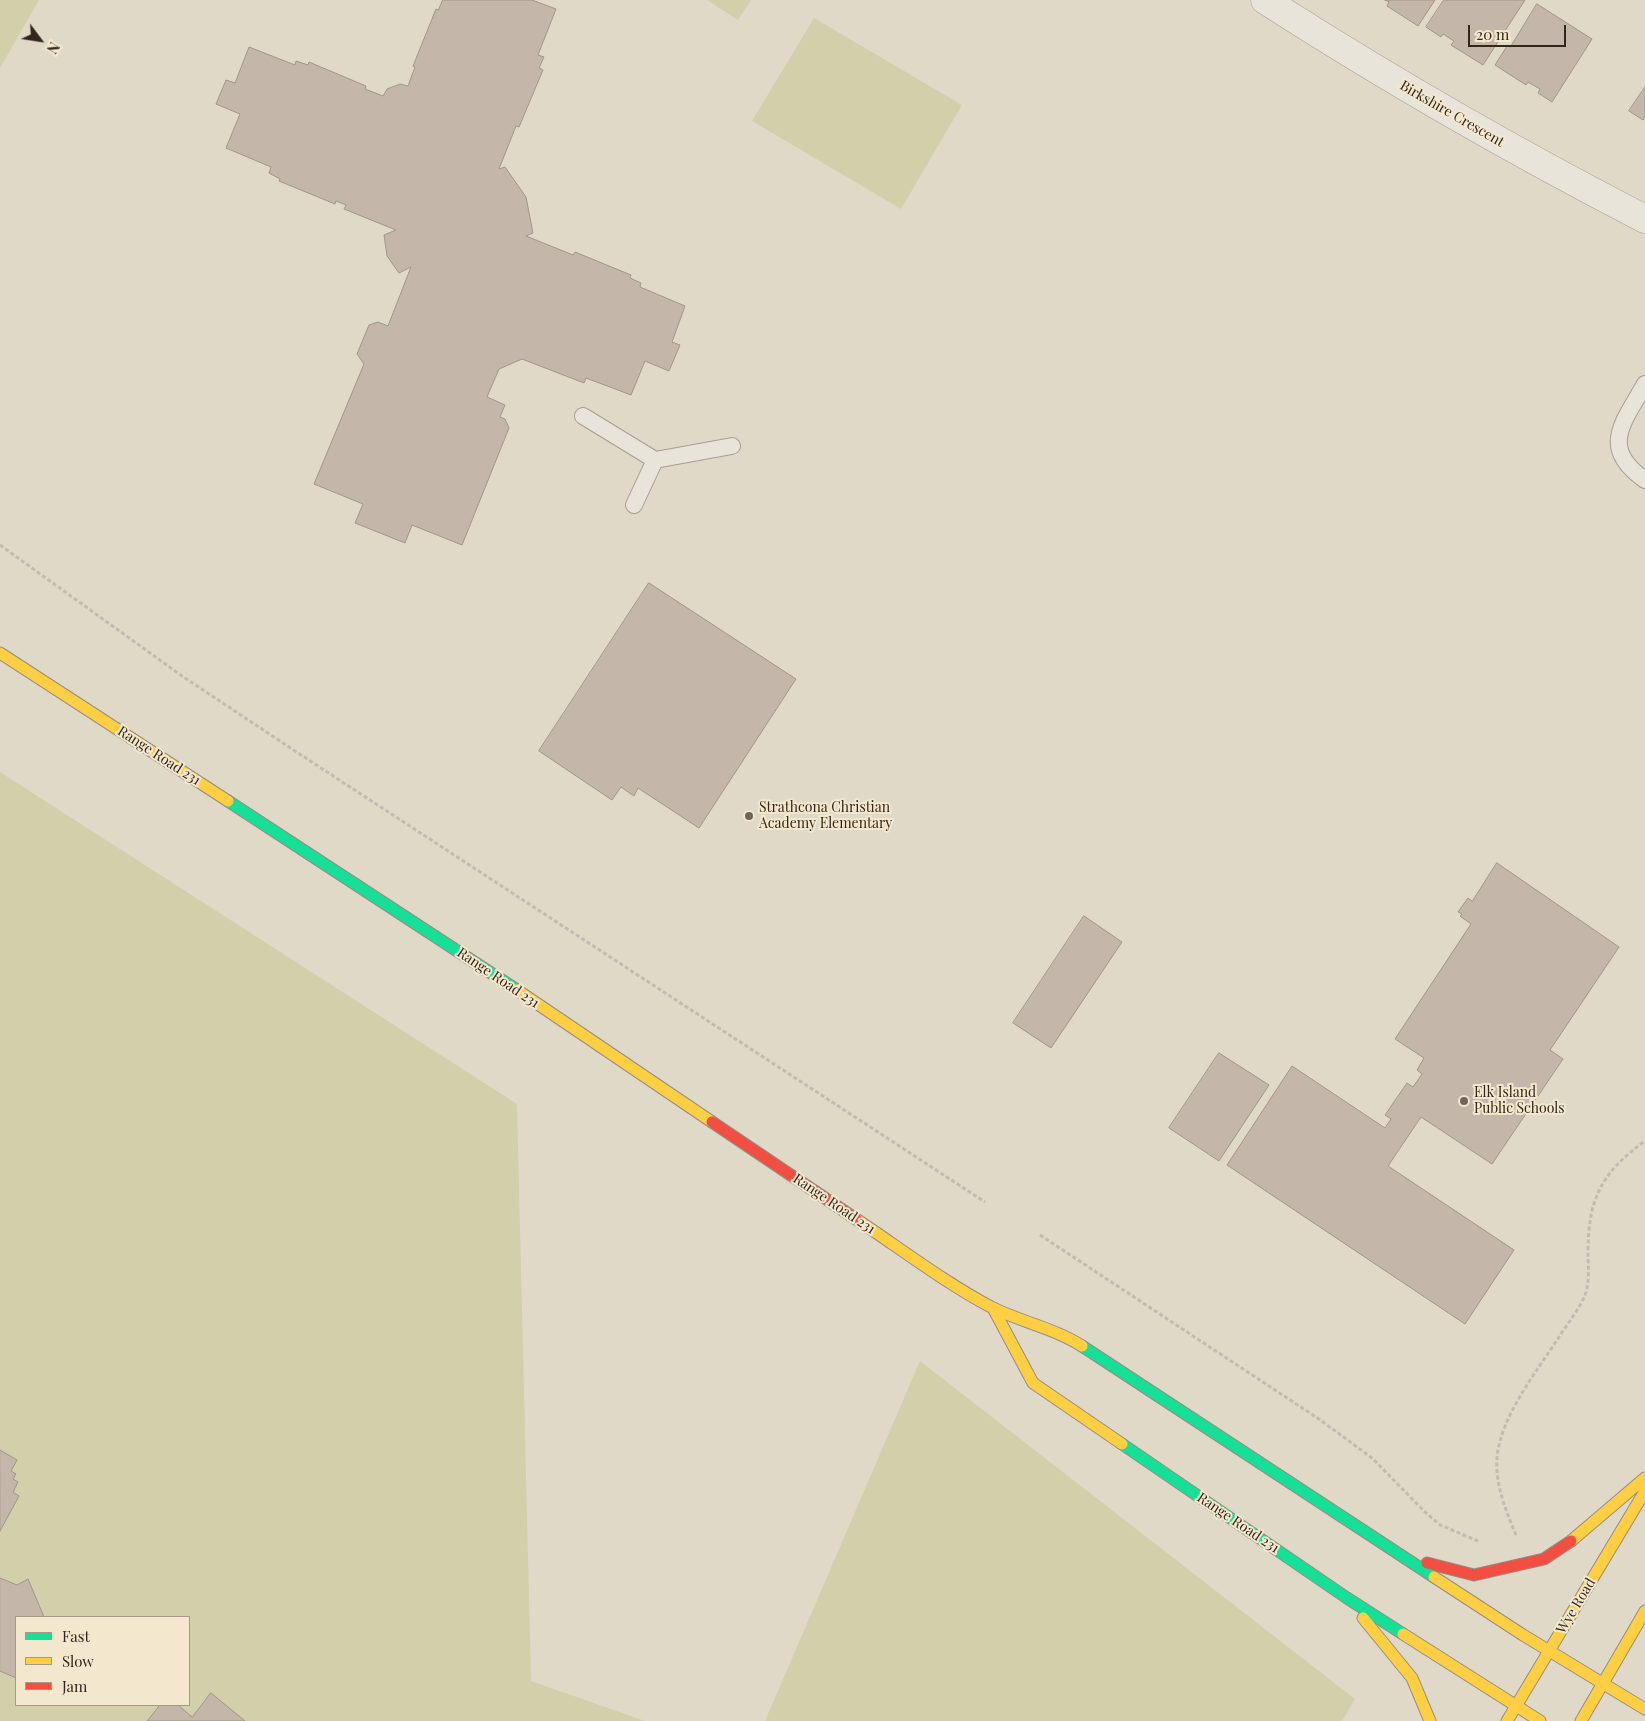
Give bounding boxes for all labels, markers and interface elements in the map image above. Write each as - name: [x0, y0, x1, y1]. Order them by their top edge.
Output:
- north arrow: [15, 15, 65, 65]
- scale bar: [1470, 15, 1568, 47]
- text: 20 m: [1476, 24, 1509, 44]
- text: N: [43, 39, 64, 57]
- street label: Birkshire Crescent: [1397, 77, 1507, 151]
- street label: Range Road 231: [114, 723, 204, 789]
- place label: Strathcona Christian Academy Elementary: [759, 800, 892, 832]
- marker: Strathcona Christian Academy Elementary: [743, 810, 755, 822]
- street label: Range Road 231: [454, 944, 542, 1012]
- place label: Elk Island Public Schools: [1474, 1085, 1565, 1118]
- marker: Elk Island Public Schools: [1458, 1095, 1470, 1107]
- street label: Range Road 231: [790, 1170, 878, 1238]
- street label: Range Road 231: [1194, 1489, 1282, 1557]
- street label: Wye Road: [1553, 1575, 1599, 1637]
- legend: [15, 1616, 190, 1706]
- text: Fast: [62, 1626, 90, 1646]
- text: Slow: [62, 1651, 94, 1671]
- text: Jam: [62, 1676, 87, 1696]

